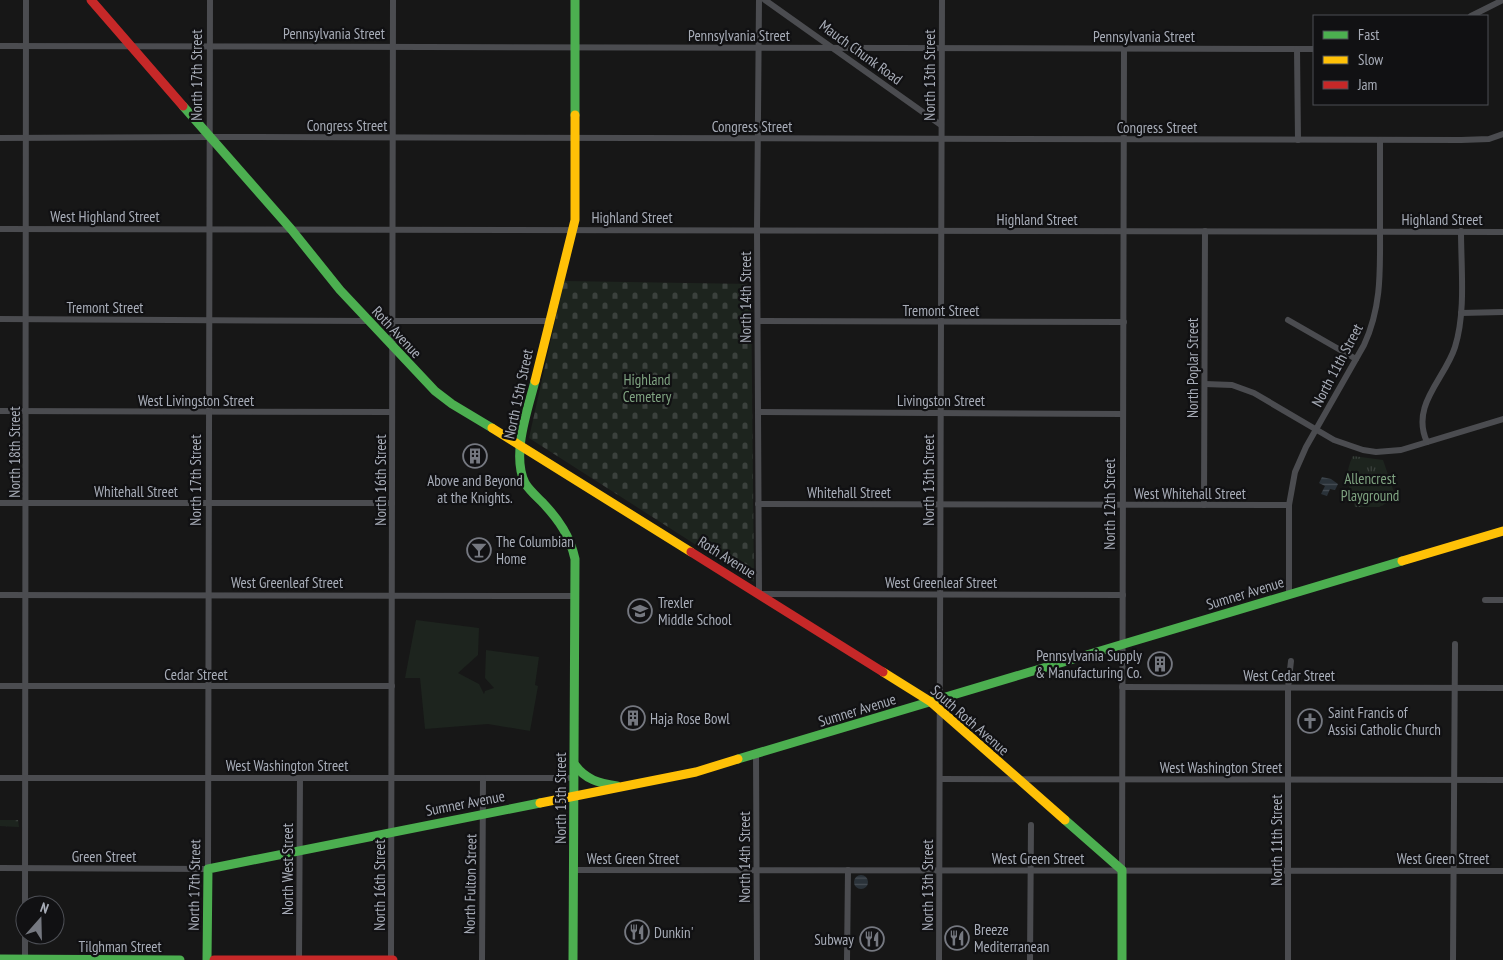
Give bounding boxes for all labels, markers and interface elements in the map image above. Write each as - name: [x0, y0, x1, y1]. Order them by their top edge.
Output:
- legend: [1313, 15, 1488, 105]
- street label: Mauch Chunk Road: [816, 16, 906, 88]
- street label: Pennsylvania Street: [283, 24, 385, 43]
- text: Fast: [1358, 25, 1379, 44]
- street label: Pennsylvania Street: [688, 26, 790, 45]
- street label: Pennsylvania Street: [1093, 27, 1195, 46]
- street label: North 17th Street: [187, 29, 206, 121]
- street label: North 13th Street: [920, 29, 939, 121]
- text: Slow: [1358, 50, 1383, 69]
- text: Jam: [1357, 75, 1377, 94]
- street label: Congress Street: [307, 116, 387, 135]
- street label: Congress Street: [712, 117, 792, 136]
- street label: Congress Street: [1117, 118, 1197, 137]
- street label: West Highland Street: [50, 207, 160, 226]
- street label: Highland Street: [591, 208, 673, 227]
- street label: Highland Street: [996, 210, 1078, 229]
- street label: Highland Street: [1401, 210, 1483, 229]
- street label: North 14th Street: [736, 251, 755, 343]
- street label: Tremont Street: [67, 298, 143, 317]
- street label: Tremont Street: [903, 301, 979, 320]
- street label: Roth Avenue: [368, 302, 426, 362]
- street label: North Poplar Street: [1183, 318, 1202, 418]
- street label: North 11th Street: [1307, 320, 1367, 410]
- street label: North 15th Street: [499, 347, 537, 441]
- park label: Highland Cemetery: [623, 370, 672, 406]
- street label: West Livingston Street: [138, 391, 254, 410]
- street label: Livingston Street: [897, 391, 985, 410]
- street label: North 18th Street: [5, 406, 24, 498]
- street label: North 17th Street: [186, 434, 205, 526]
- street label: North 16th Street: [371, 434, 390, 526]
- street label: North 13th Street: [919, 434, 938, 526]
- building icon: Above and Beyond at the Knights.: [462, 443, 488, 469]
- street label: North 12th Street: [1100, 458, 1119, 550]
- park label: Allencrest Playground: [1341, 469, 1399, 505]
- place label: Above and Beyond at the Knights.: [427, 471, 523, 507]
- street label: Whitehall Street: [94, 482, 178, 501]
- street label: Whitehall Street: [807, 483, 891, 502]
- street label: West Whitehall Street: [1134, 484, 1246, 503]
- place label: The Columbian Home: [496, 532, 574, 568]
- street label: Roth Avenue: [695, 532, 759, 582]
- bar icon: The Columbian Home: [466, 537, 492, 563]
- street label: Sumner Avenue: [1204, 572, 1286, 614]
- street label: West Greenleaf Street: [231, 573, 343, 592]
- street label: West Greenleaf Street: [885, 573, 997, 592]
- place label: Trexler Middle School: [658, 593, 732, 629]
- school or university icon: Trexler Middle School: [627, 598, 653, 624]
- place label: Pennsylvania Supply & Manufacturing Co.: [1035, 646, 1142, 682]
- building icon: Pennsylvania Supply & Manufacturing Co.: [1147, 651, 1173, 677]
- street label: Cedar Street: [164, 665, 228, 684]
- street label: West Cedar Street: [1243, 666, 1335, 685]
- street label: South Roth Avenue: [927, 681, 1013, 759]
- street label: Sumner Avenue: [816, 689, 898, 731]
- place label: Saint Francis of Assisi Catholic Church: [1328, 703, 1441, 739]
- building icon: Haja Rose Bowl: [620, 705, 646, 731]
- church icon: Saint Francis of Assisi Catholic Church: [1297, 708, 1323, 734]
- place label: Haja Rose Bowl: [650, 709, 730, 728]
- street label: North 15th Street: [551, 752, 570, 844]
- street label: West Washington Street: [226, 756, 348, 775]
- street label: West Washington Street: [1160, 758, 1282, 777]
- street label: Sumner Avenue: [424, 786, 506, 820]
- street label: North 11th Street: [1267, 794, 1286, 886]
- street label: North 14th Street: [735, 811, 754, 903]
- street label: North West Street: [278, 823, 297, 915]
- street label: North Fulton Street: [460, 834, 480, 934]
- street label: North 17th Street: [184, 839, 204, 931]
- street label: North 16th Street: [370, 839, 389, 931]
- street label: North 13th Street: [918, 839, 937, 931]
- street label: Green Street: [72, 847, 136, 866]
- street label: West Green Street: [587, 849, 679, 868]
- street label: West Green Street: [992, 849, 1084, 868]
- street label: West Green Street: [1397, 849, 1489, 868]
- north arrow: [15, 895, 65, 945]
- text: N: [38, 898, 51, 918]
- restaurant icon: Dunkin': [624, 919, 650, 945]
- place label: Breeze Mediterranean: [974, 920, 1049, 956]
- place label: Dunkin': [654, 923, 694, 942]
- restaurant icon: Breeze Mediterranean: [944, 925, 970, 951]
- restaurant icon: Subway: [859, 926, 885, 952]
- place label: Subway: [814, 930, 854, 949]
- street label: Tilghman Street: [78, 937, 162, 956]

